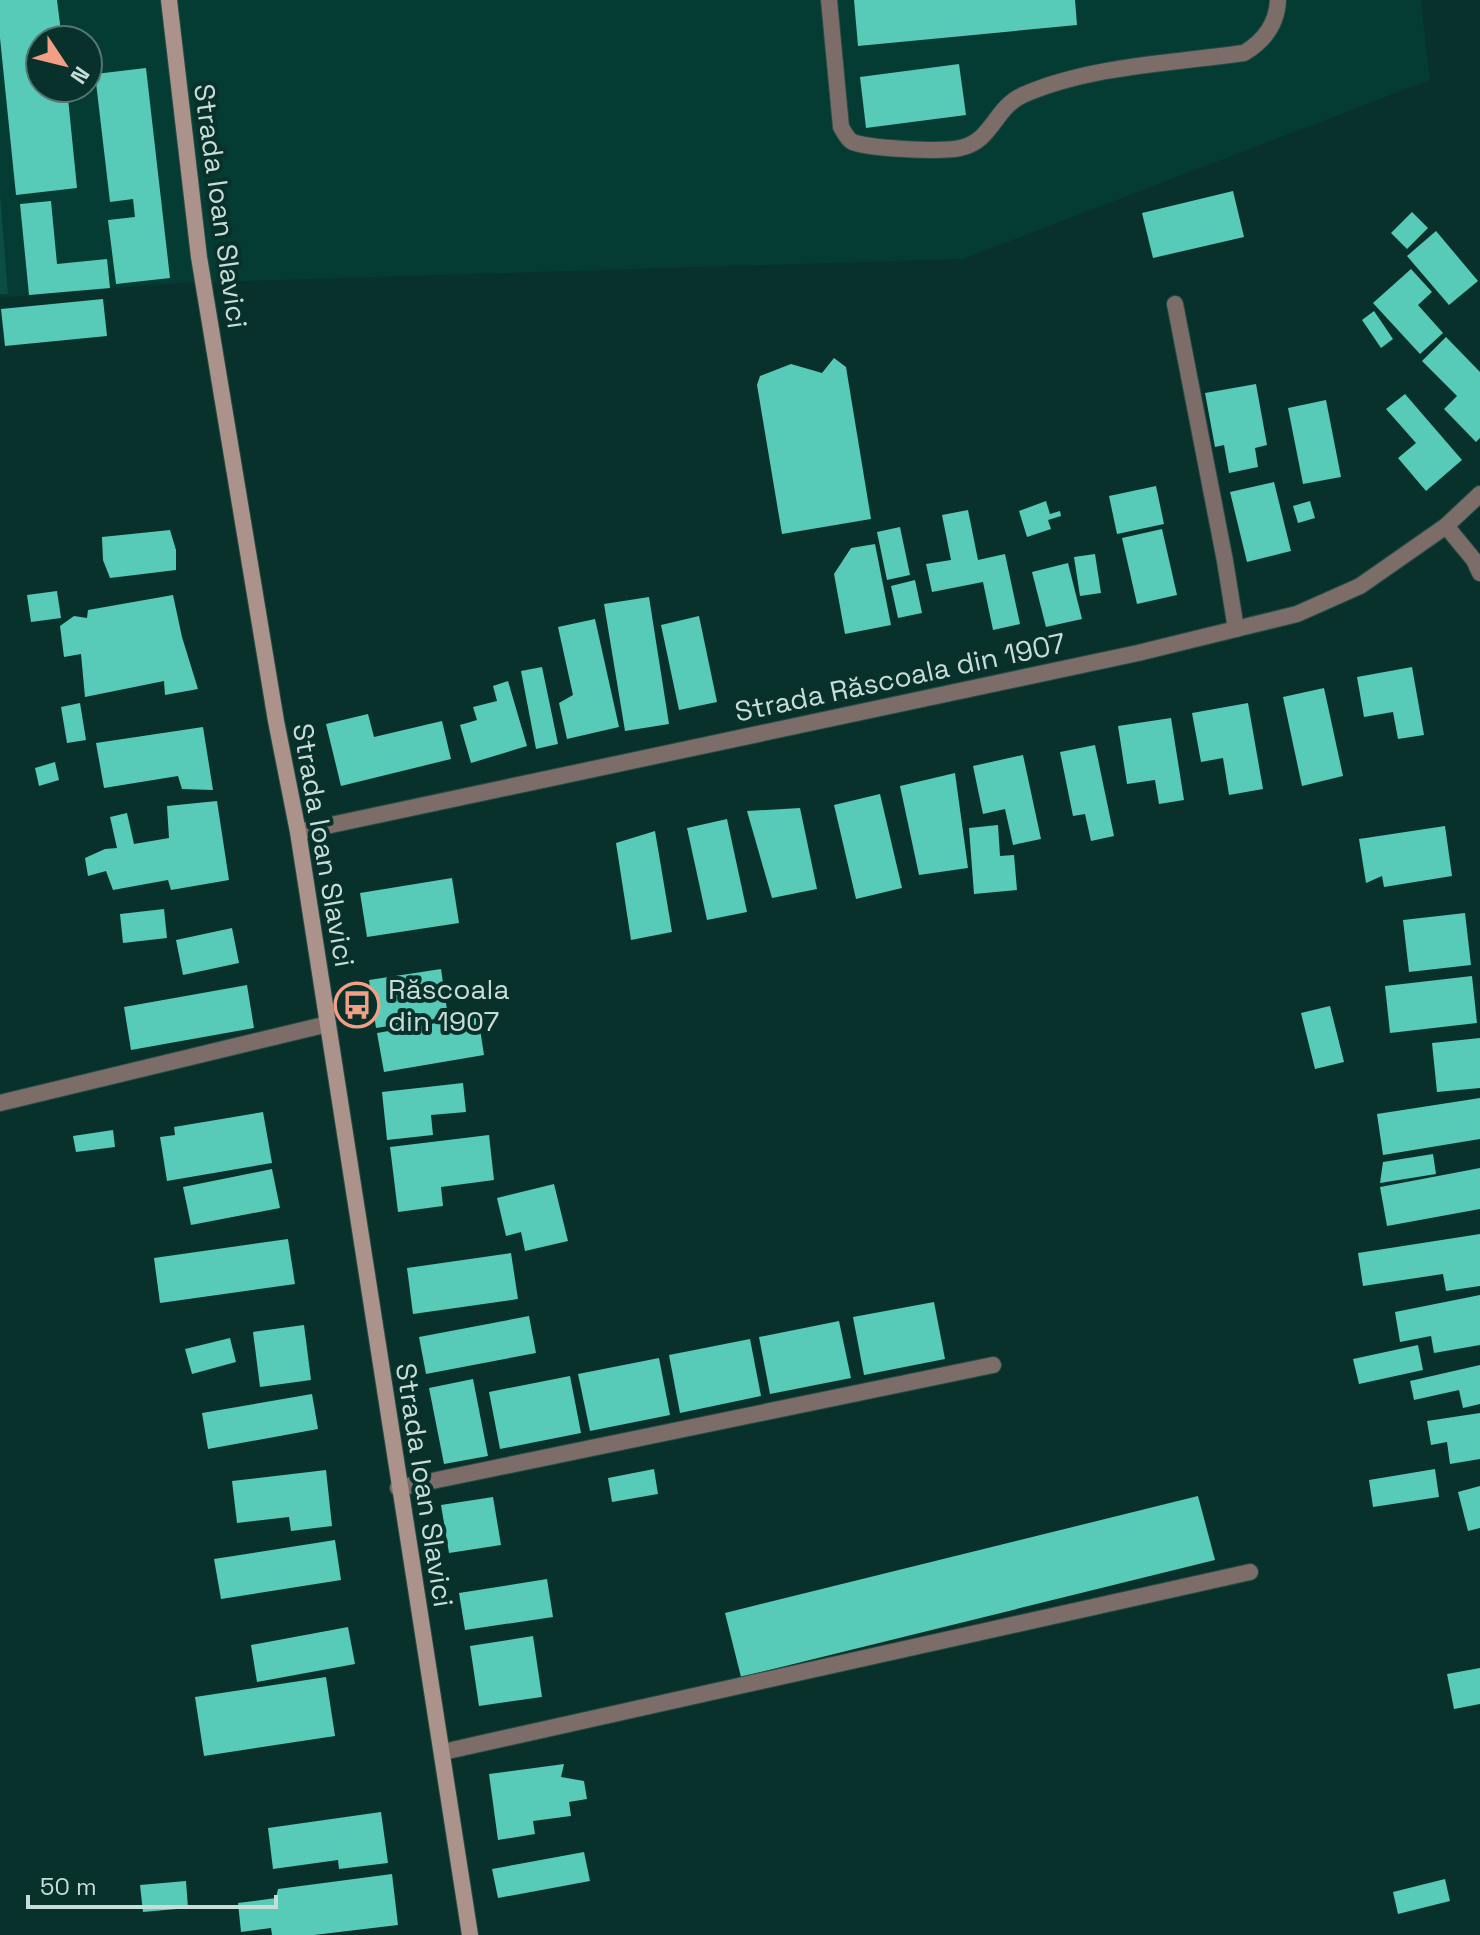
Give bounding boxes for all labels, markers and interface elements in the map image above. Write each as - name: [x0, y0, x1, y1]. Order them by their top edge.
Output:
- north arrow: [24, 24, 104, 104]
- text: N: [65, 61, 96, 90]
- street label: Strada Ioan Slavici: [186, 81, 256, 331]
- street label: Strada Răscoala din 1907: [731, 624, 1069, 730]
- street label: Strada Ioan Slavici: [285, 720, 363, 970]
- place label: Răscoala din 1907: [388, 971, 510, 1039]
- bus stop icon: Răscoala din 1907: [333, 981, 381, 1029]
- street label: Strada Ioan Slavici: [388, 1360, 462, 1610]
- scale bar: [28, 1859, 276, 1909]
- text: 50 m: [40, 1871, 97, 1902]

